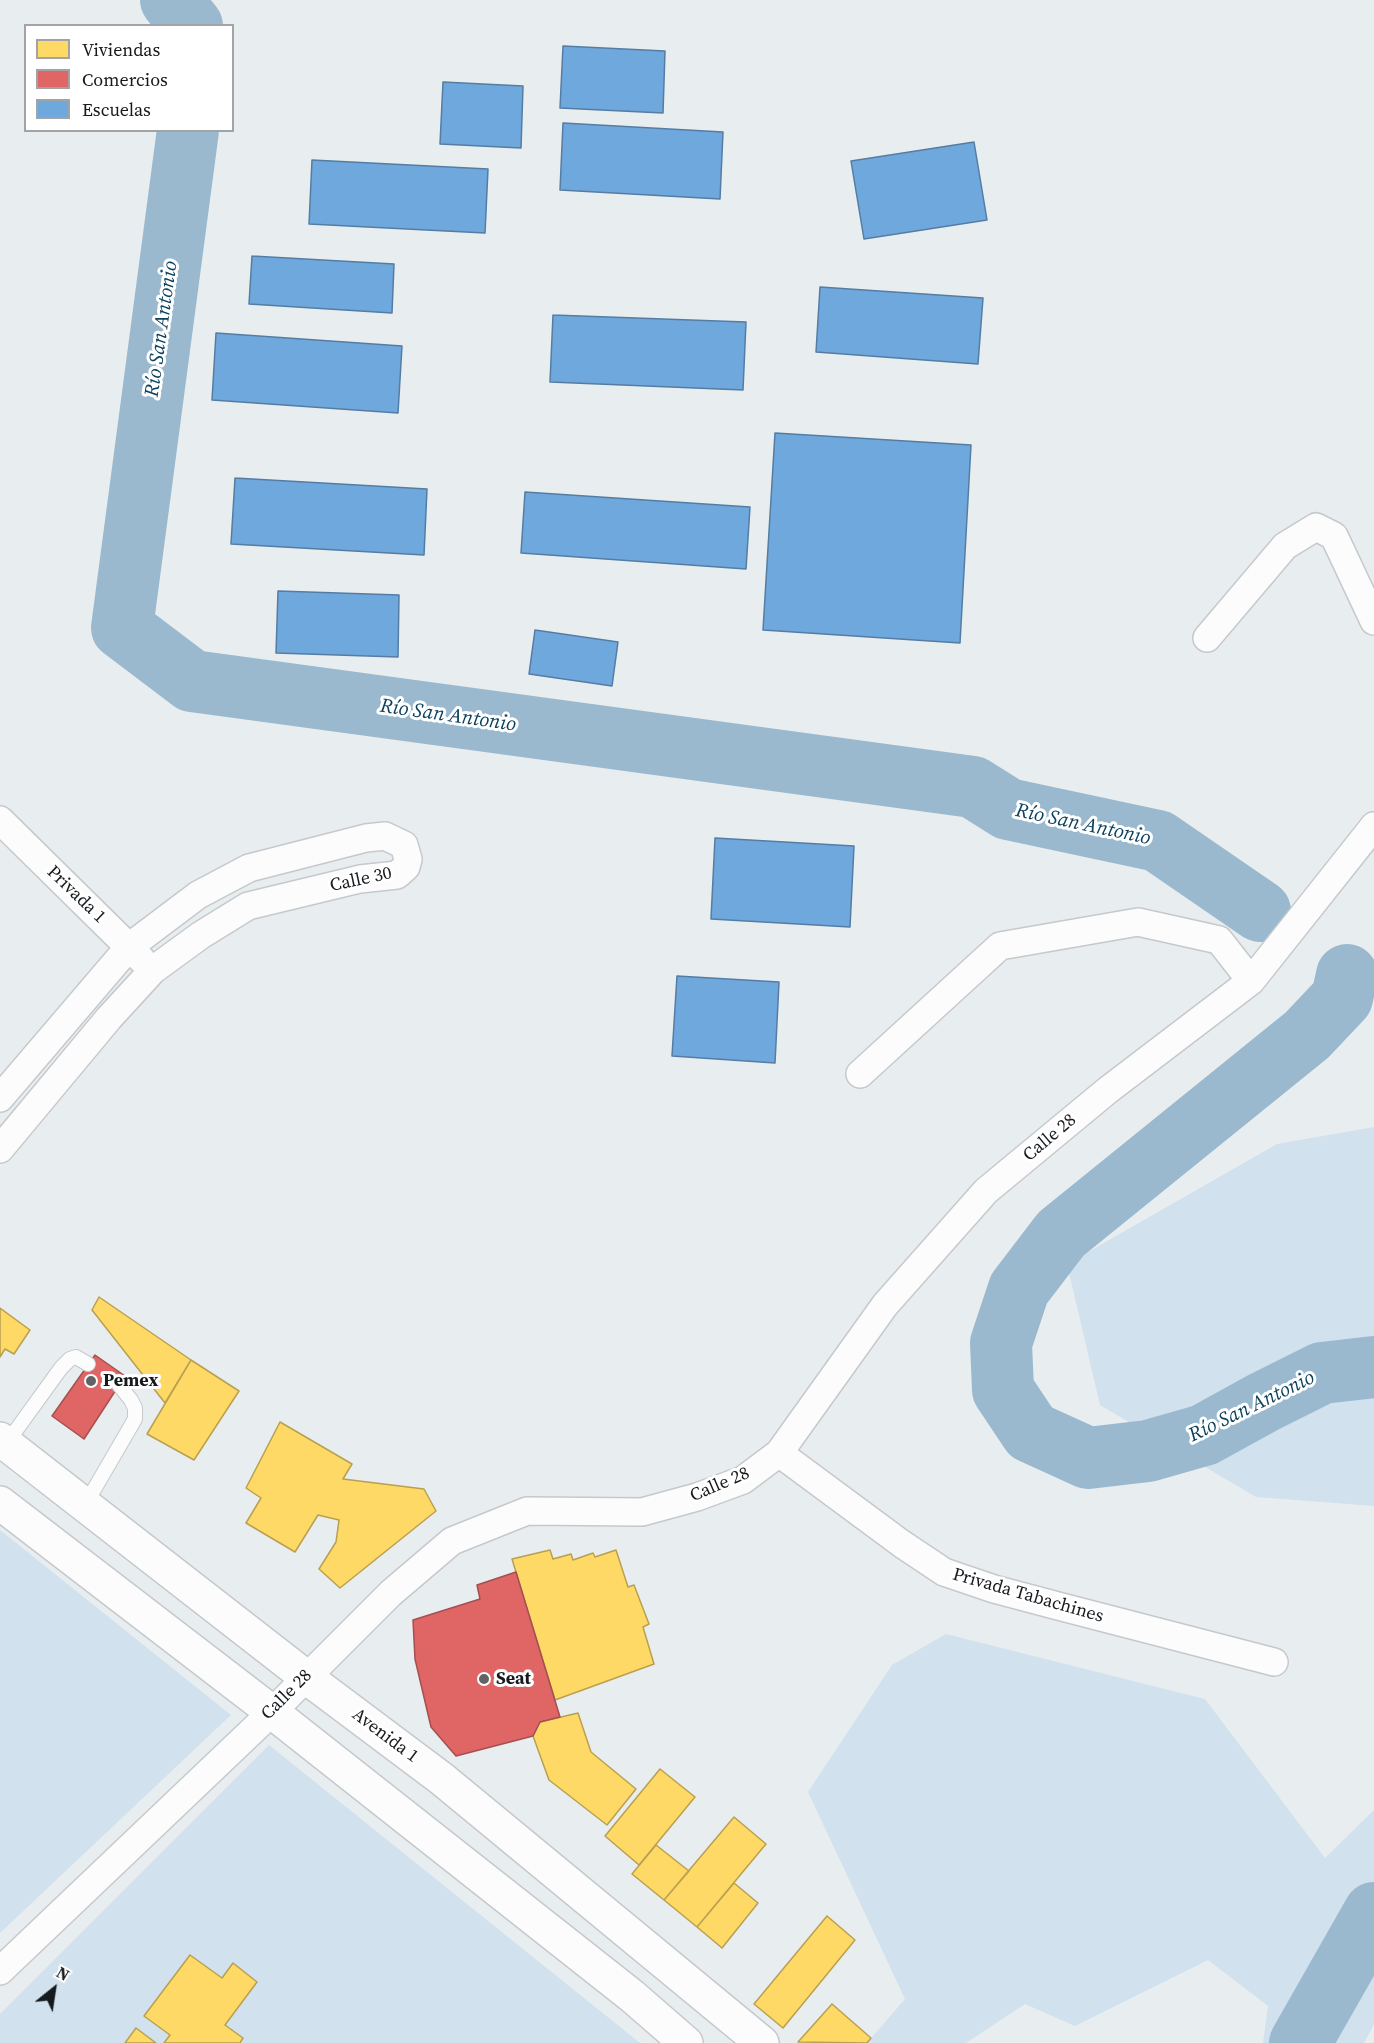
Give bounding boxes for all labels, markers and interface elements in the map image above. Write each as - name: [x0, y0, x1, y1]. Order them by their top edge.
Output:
- legend: [24, 24, 234, 132]
- text: Viviendas: [82, 37, 160, 62]
- text: Comercios: [82, 67, 168, 92]
- text: Escuelas: [82, 97, 151, 122]
- water label: Río San Antonio: [141, 259, 183, 399]
- water label: Río San Antonio: [378, 695, 518, 737]
- water label: Río San Antonio: [1013, 799, 1153, 851]
- street label: Privada 1: [42, 862, 110, 928]
- street label: Calle 30: [328, 863, 394, 897]
- street label: Calle 28: [1019, 1110, 1081, 1166]
- water label: Río San Antonio: [1185, 1366, 1319, 1448]
- place label: Pemex: [103, 1370, 159, 1392]
- marker: Pemex: [84, 1374, 98, 1388]
- street label: Calle 28: [687, 1463, 753, 1507]
- street label: Privada Tabachines: [950, 1564, 1106, 1628]
- street label: Calle 28: [257, 1665, 317, 1725]
- place label: Seat: [496, 1668, 531, 1690]
- marker: Seat: [477, 1672, 491, 1686]
- street label: Avenida 1: [348, 1704, 422, 1768]
- north arrow: [24, 1959, 84, 2019]
- text: N: [52, 1961, 74, 1986]

